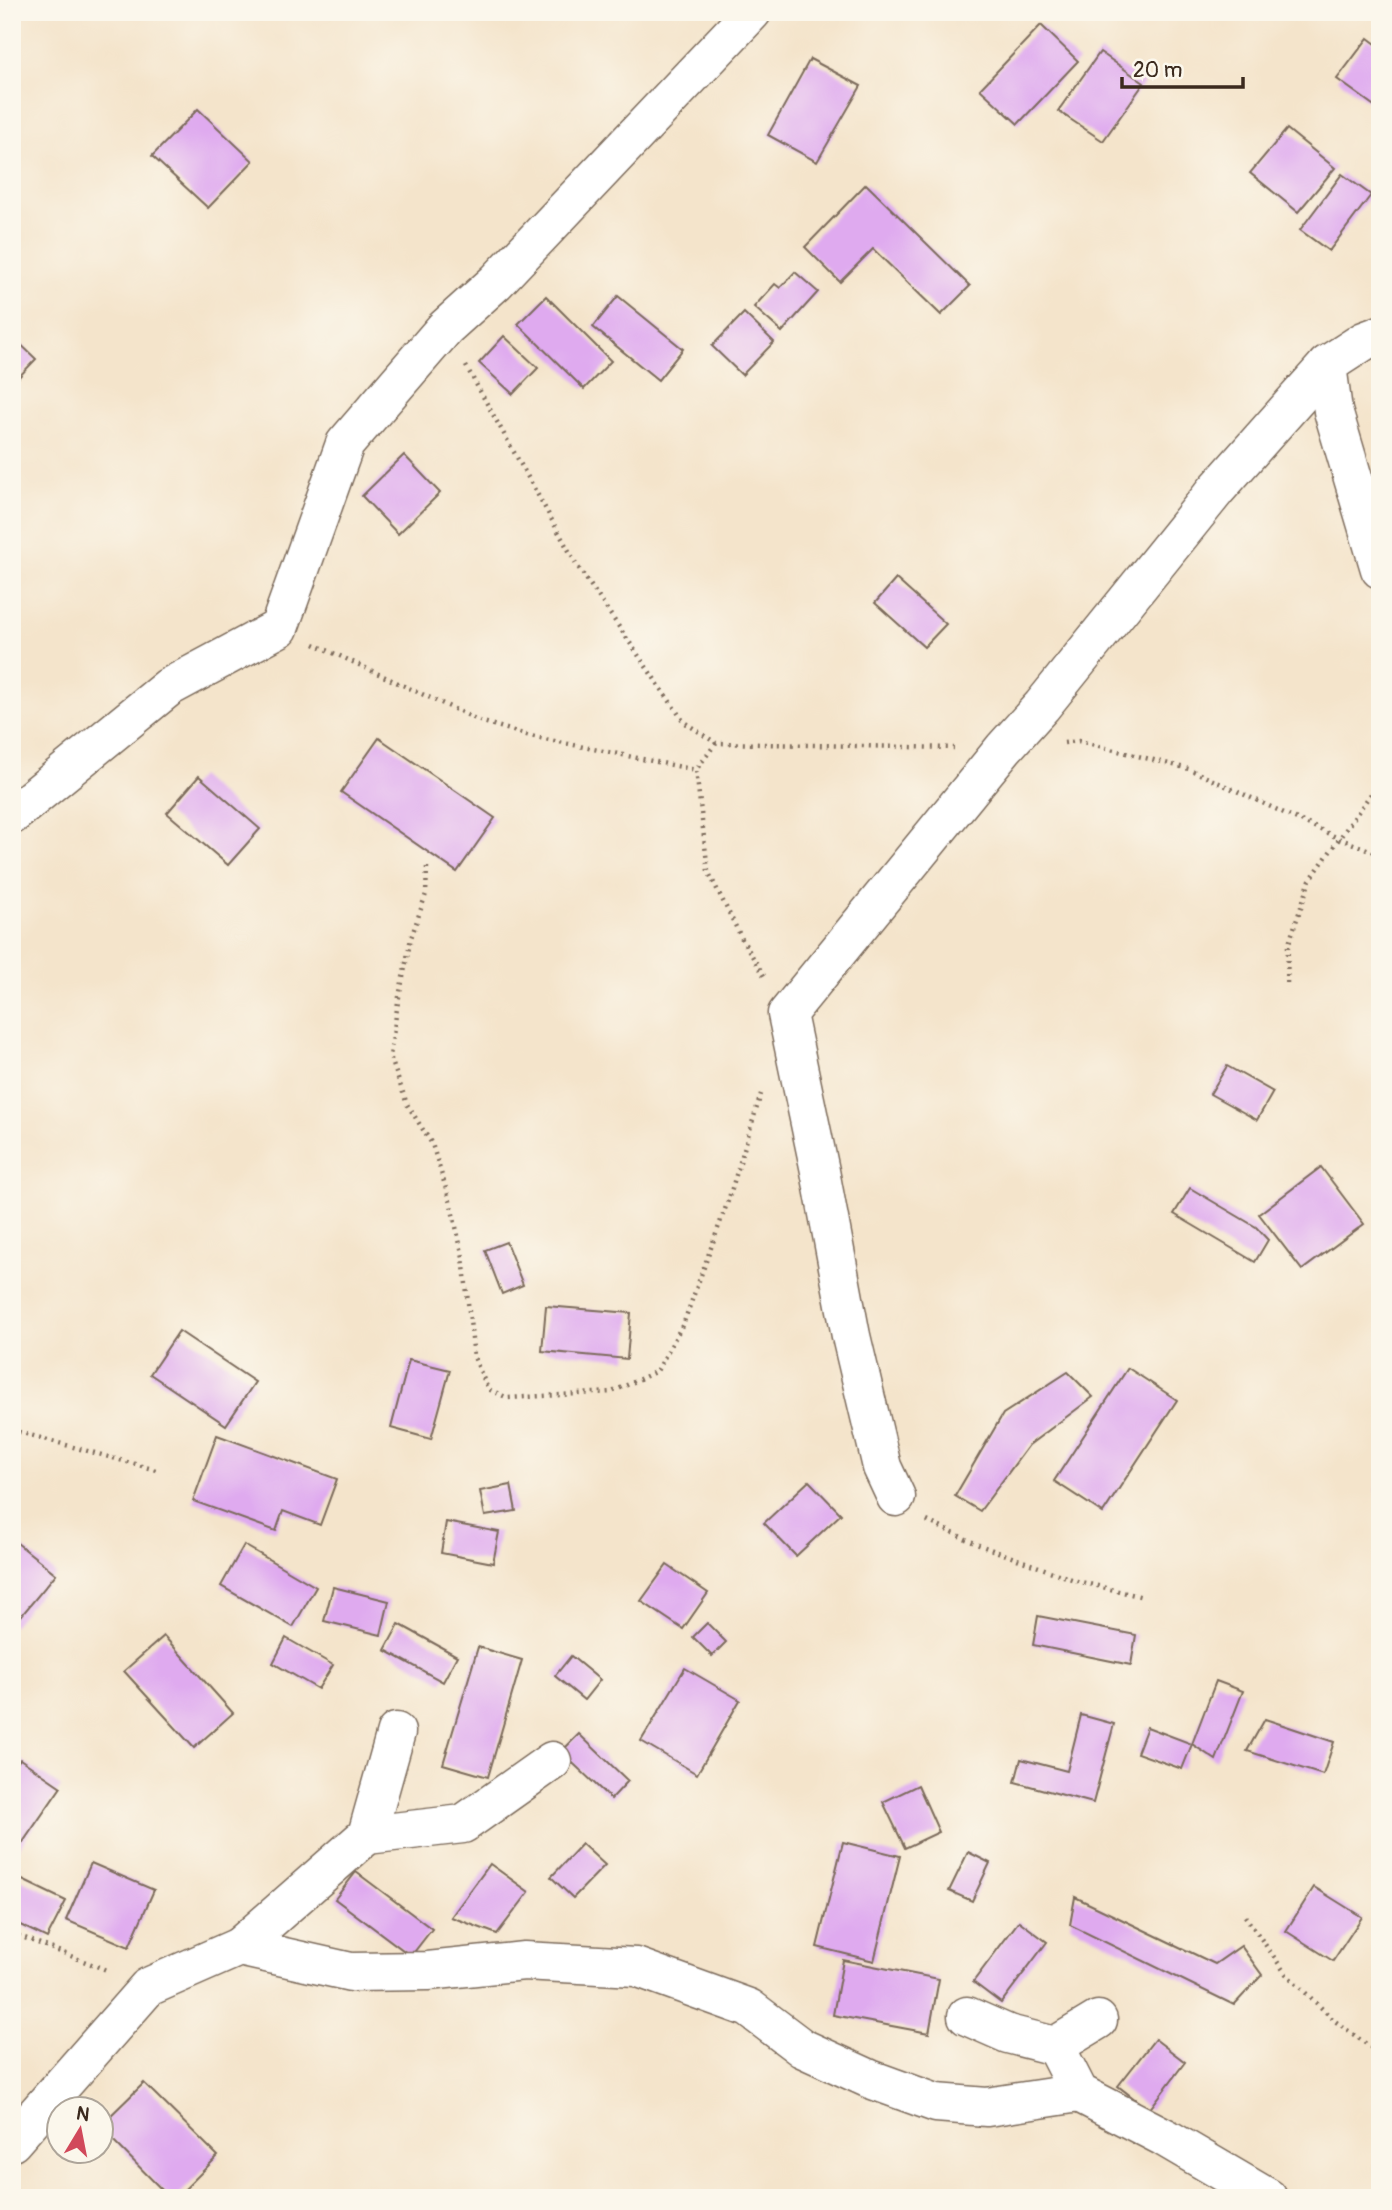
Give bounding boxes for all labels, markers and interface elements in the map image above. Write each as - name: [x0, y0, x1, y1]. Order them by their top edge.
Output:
- scale bar: [1122, 46, 1243, 90]
- text: 20 m: [1133, 57, 1182, 84]
- north arrow: [46, 2094, 116, 2164]
- text: N: [74, 2101, 91, 2127]

